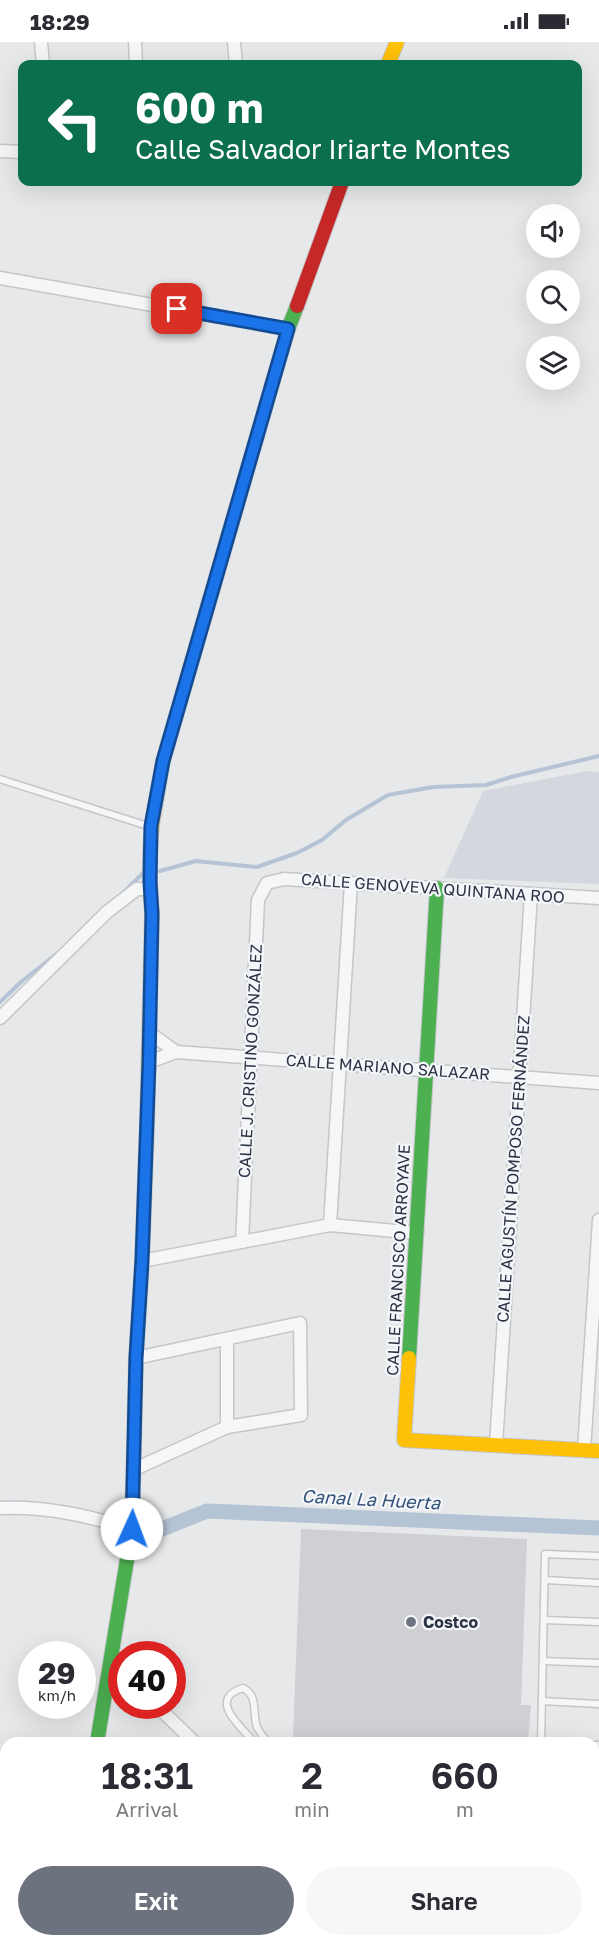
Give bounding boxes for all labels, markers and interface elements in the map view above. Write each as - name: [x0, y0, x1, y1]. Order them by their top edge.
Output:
- text: 18:29: [30, 8, 90, 35]
- text: 600 m: [135, 82, 264, 132]
- icon: left: [36, 84, 114, 162]
- text: Calle Salvador Iriarte Montes: [135, 133, 511, 165]
- map controls: [526, 204, 580, 390]
- button: sound: [526, 204, 580, 258]
- button: search: [526, 270, 580, 324]
- pin: [151, 283, 202, 334]
- icon: arrive: [160, 292, 193, 325]
- button: layers: [526, 336, 580, 390]
- street label: CALLE GENOVEVA QUINTANA ROO: [301, 869, 565, 907]
- street label: CALLE J. CRISTINO GONZÁLEZ: [234, 943, 266, 1179]
- street label: CALLE AGUSTÍN POMPOSO FERNÁNDEZ: [492, 1015, 534, 1323]
- street label: CALLE MARIANO SALAZAR: [285, 1050, 491, 1084]
- street label: CALLE FRANCISCO ARROYAVE: [382, 1144, 414, 1376]
- water label: Canal La Huerta: [301, 1484, 442, 1514]
- position arrow: [100, 1497, 164, 1561]
- place label: Costco: [423, 1612, 478, 1632]
- marker: Costco: [404, 1615, 418, 1629]
- speed limit sign: 40: [108, 1641, 186, 1719]
- text: 29: [38, 1655, 76, 1691]
- text: km/h: [38, 1686, 76, 1704]
- text: 18:31: [101, 1754, 193, 1797]
- text: 2: [301, 1754, 323, 1797]
- text: 660: [431, 1754, 499, 1797]
- text: Arrival: [116, 1797, 178, 1821]
- text: min: [294, 1797, 330, 1821]
- text: m: [456, 1797, 474, 1821]
- button: Exit: [18, 1866, 294, 1935]
- button: Share: [306, 1866, 582, 1935]

